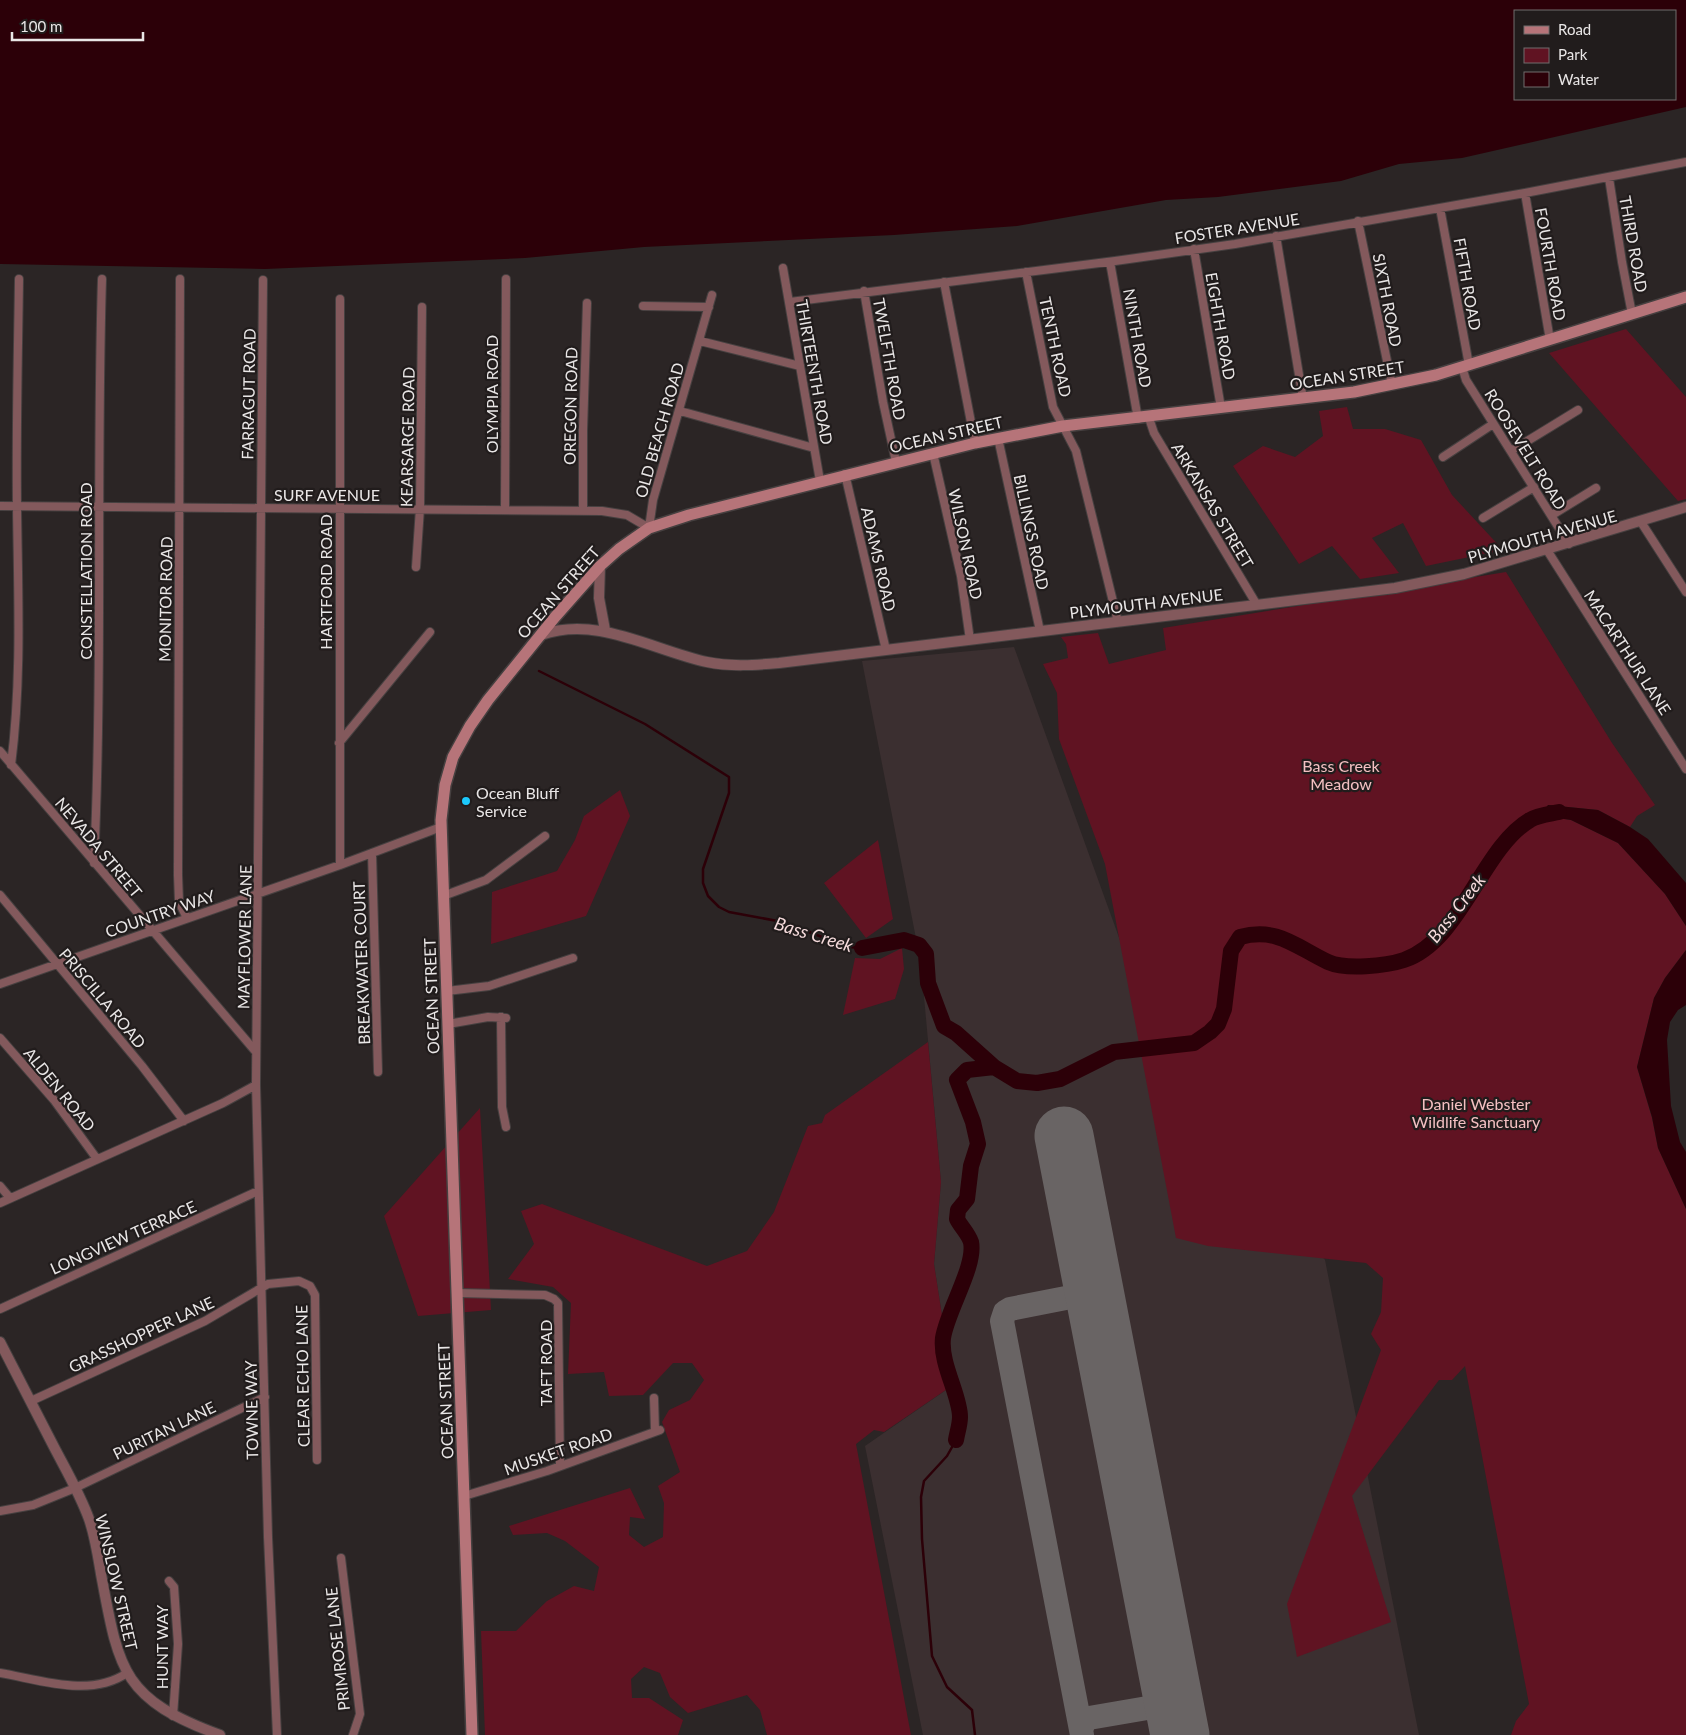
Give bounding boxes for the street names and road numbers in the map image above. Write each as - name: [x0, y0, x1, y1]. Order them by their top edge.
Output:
- street label: THIRD ROAD: [1616, 194, 1652, 294]
- street label: FOURTH ROAD: [1532, 206, 1570, 322]
- street label: FOSTER AVENUE: [1173, 209, 1301, 247]
- street label: FIFTH ROAD: [1451, 236, 1485, 332]
- street label: SIXTH ROAD: [1370, 252, 1406, 348]
- street label: EIGHTH ROAD: [1202, 271, 1240, 381]
- street label: NINTH ROAD: [1120, 287, 1156, 389]
- street label: TENTH ROAD: [1036, 295, 1076, 399]
- street label: TWELFTH ROAD: [870, 296, 910, 422]
- street label: THIRTEENTH ROAD: [793, 298, 837, 446]
- street label: FARRAGUT ROAD: [237, 328, 259, 460]
- street label: OLYMPIA ROAD: [482, 335, 501, 453]
- street label: OREGON ROAD: [559, 347, 581, 465]
- street label: OCEAN STREET: [1288, 356, 1406, 393]
- street label: OLD BEACH ROAD: [631, 360, 687, 500]
- street label: KEARSARGE ROAD: [396, 367, 418, 507]
- street label: ROOSEVELT ROAD: [1481, 385, 1571, 513]
- street label: OCEAN STREET: [887, 412, 1005, 456]
- street label: ARKANSAS STREET: [1168, 439, 1258, 572]
- street label: BILLINGS ROAD: [1010, 472, 1054, 592]
- street label: CONSTELLATION ROAD: [76, 482, 95, 660]
- street label: SURF AVENUE: [274, 485, 380, 504]
- street label: WILSON ROAD: [945, 487, 987, 601]
- street label: ADAMS ROAD: [858, 505, 900, 613]
- street label: PLYMOUTH AVENUE: [1465, 506, 1619, 566]
- street label: HARTFORD ROAD: [316, 514, 335, 650]
- street label: MONITOR ROAD: [154, 536, 176, 662]
- street label: OCEAN STREET: [513, 542, 604, 642]
- street label: PLYMOUTH AVENUE: [1068, 584, 1224, 622]
- street label: MACARTHUR LANE: [1581, 586, 1675, 718]
- street label: NEVADA STREET: [52, 793, 147, 901]
- street label: MAYFLOWER LANE: [233, 865, 255, 1009]
- street label: BREAKWATER COURT: [349, 880, 373, 1045]
- street label: COUNTRY WAY: [102, 885, 218, 941]
- street label: OCEAN STREET: [419, 937, 443, 1054]
- street label: PRISCILLA ROAD: [56, 944, 150, 1052]
- street label: ALDEN ROAD: [20, 1043, 100, 1135]
- street label: LONGVIEW TERRACE: [47, 1196, 199, 1278]
- street label: GRASSHOPPER LANE: [65, 1292, 217, 1376]
- street label: CLEAR ECHO LANE: [291, 1305, 313, 1447]
- street label: TAFT ROAD: [536, 1320, 555, 1406]
- street label: OCEAN STREET: [433, 1342, 457, 1459]
- street label: TOWNE WAY: [241, 1360, 261, 1460]
- street label: PURITAN LANE: [110, 1397, 218, 1463]
- street label: MUSKET ROAD: [501, 1424, 615, 1478]
- street label: WINSLOW STREET: [92, 1512, 142, 1652]
- street label: PRIMROSE LANE: [321, 1586, 353, 1712]
- street label: HUNT WAY: [152, 1605, 171, 1689]

